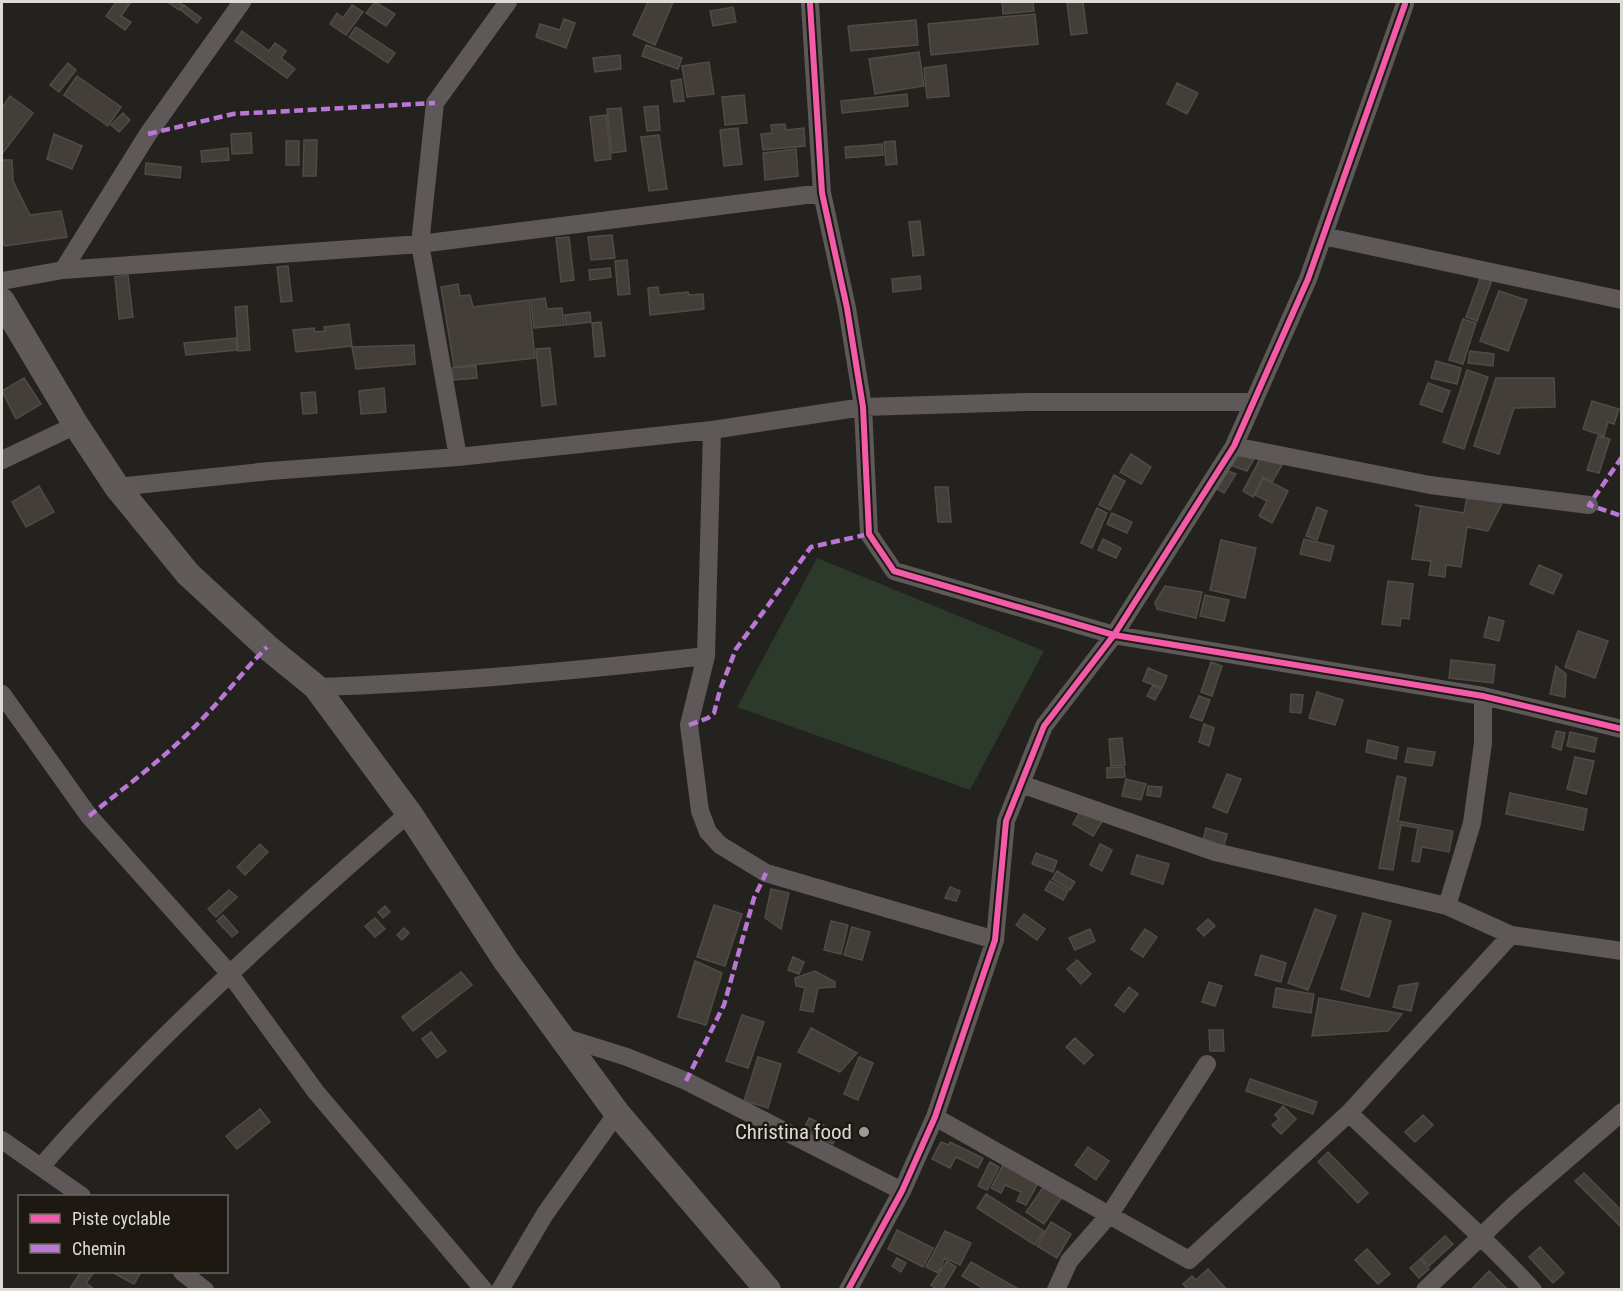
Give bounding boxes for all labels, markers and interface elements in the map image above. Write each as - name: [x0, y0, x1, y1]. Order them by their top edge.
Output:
- place label: Christina food: [735, 1120, 852, 1144]
- marker: Christina food: [857, 1125, 871, 1139]
- legend: [18, 1195, 228, 1273]
- text: Piste cyclable: [72, 1208, 170, 1229]
- text: Chemin: [72, 1238, 126, 1259]

